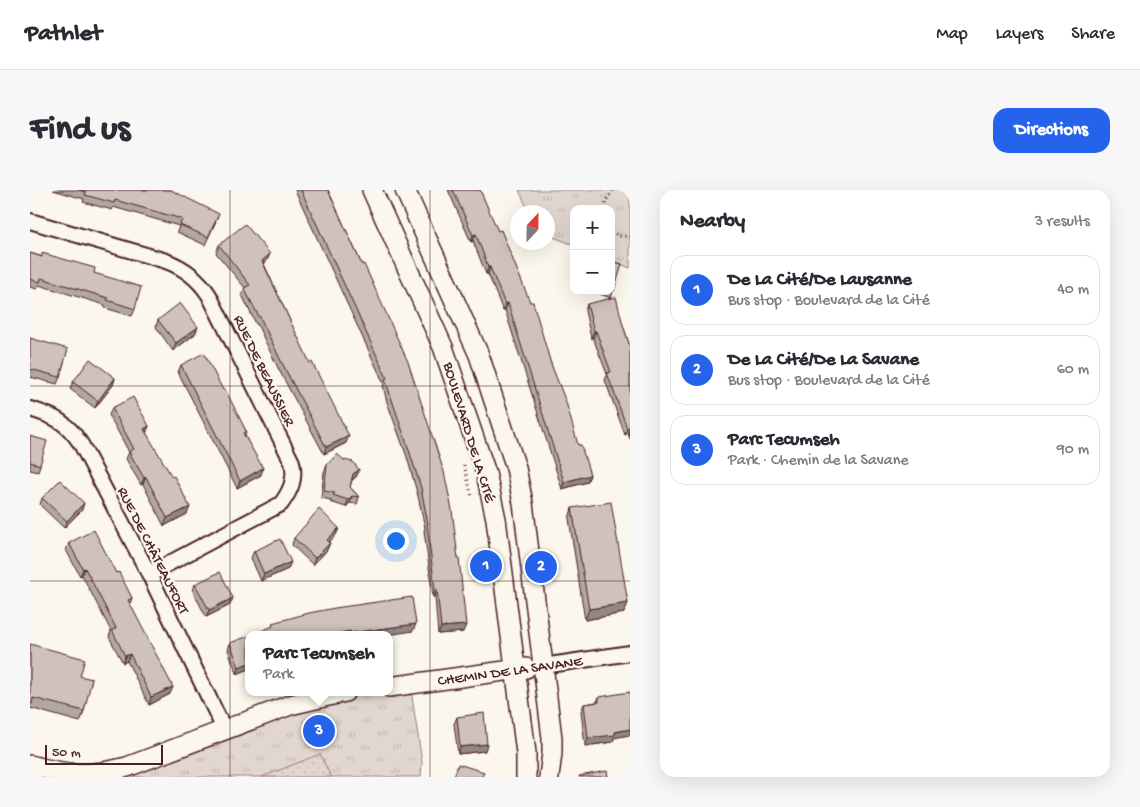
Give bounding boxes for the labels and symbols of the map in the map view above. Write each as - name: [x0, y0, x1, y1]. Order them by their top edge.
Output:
- north arrow: [510, 205, 555, 250]
- street label: RUE DE BEAUSSIER: [229, 312, 298, 430]
- street label: BOULEVARD DE LA CITÉ: [438, 359, 498, 506]
- street label: RUE DE CHÂTEAUFORT: [112, 484, 193, 619]
- your location: [383, 528, 409, 554]
- pin: 1: [470, 547, 502, 585]
- pin: 2: [525, 548, 557, 586]
- street label: CHEMIN DE LA SAVANE: [437, 653, 585, 691]
- pin: 3: [303, 712, 335, 750]
- scale bar: [45, 742, 162, 765]

